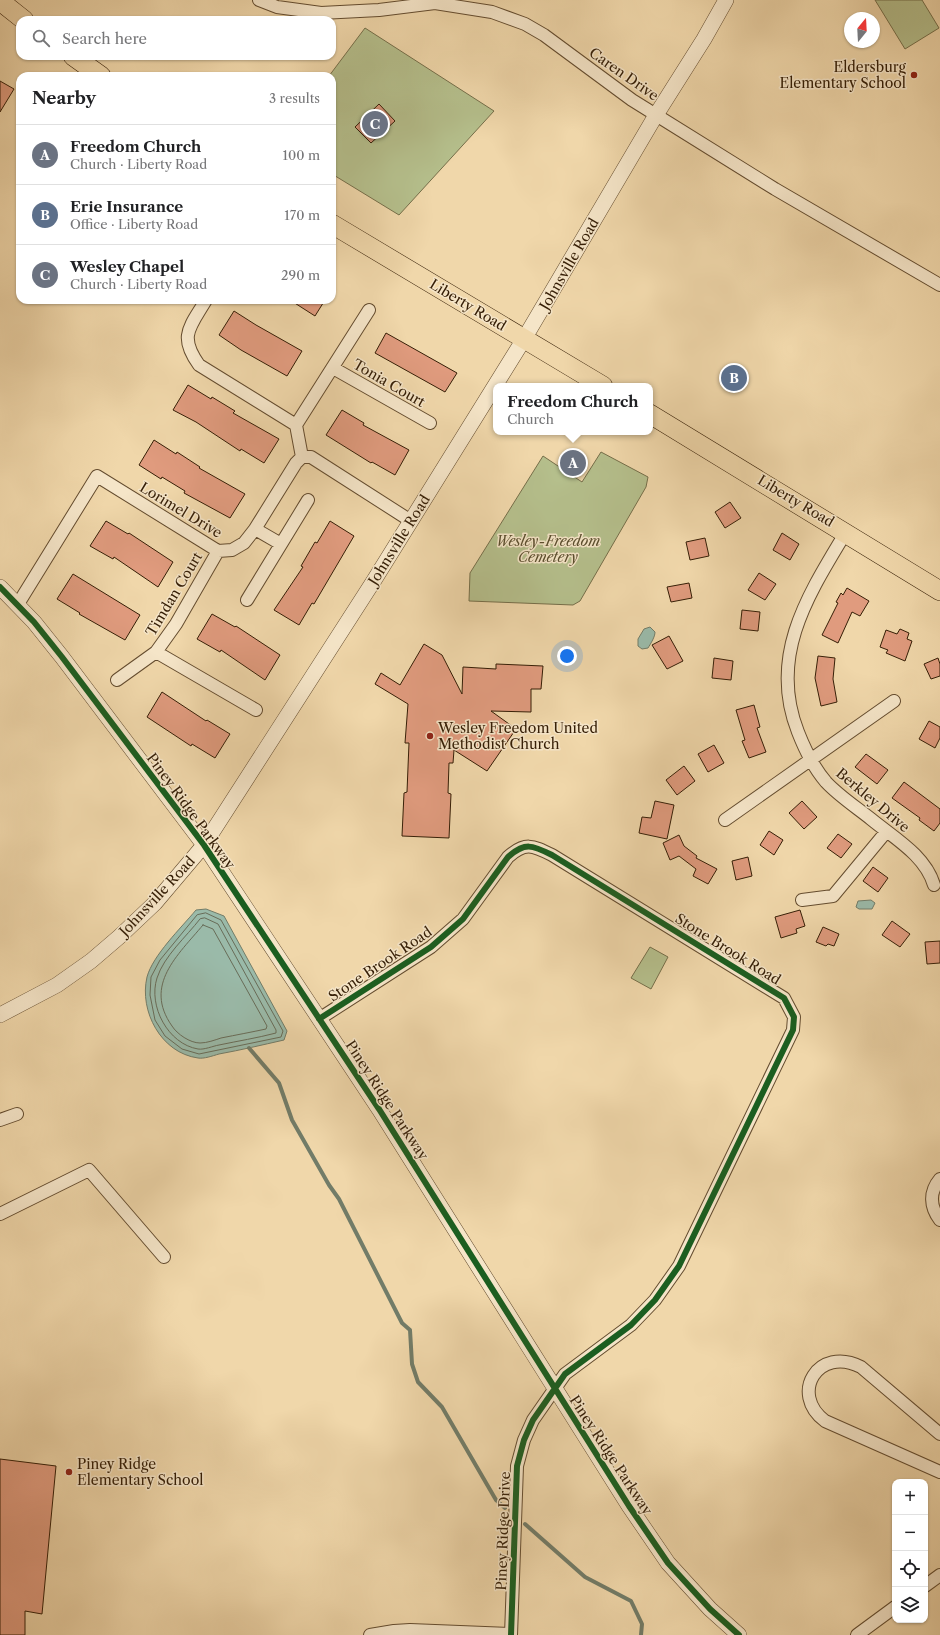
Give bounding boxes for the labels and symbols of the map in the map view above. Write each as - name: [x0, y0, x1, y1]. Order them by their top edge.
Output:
- north arrow: [844, 12, 880, 48]
- street label: Caren Drive: [586, 44, 662, 105]
- place label: Eldersburg Elementary School: [780, 58, 907, 92]
- marker: Eldersburg Elementary School: [909, 70, 919, 80]
- pin: C: [362, 109, 388, 139]
- street label: Johnsville Road: [534, 214, 603, 315]
- street label: Liberty Road: [426, 275, 510, 335]
- street label: Tonia Court: [350, 355, 428, 411]
- pin: B: [721, 363, 747, 393]
- pin: A: [560, 448, 586, 478]
- street label: Liberty Road: [754, 471, 838, 531]
- street label: Lorimel Drive: [136, 478, 226, 542]
- street label: Johnsville Road: [363, 491, 434, 590]
- park label: Wesley-Freedom Cemetery: [496, 532, 600, 566]
- street label: Timdan Court: [142, 549, 206, 639]
- your location: [557, 646, 577, 666]
- place label: Wesley Freedom United Methodist Church: [437, 719, 598, 753]
- marker: Wesley Freedom United Methodist Church: [425, 731, 435, 741]
- street label: Piney Ridge Parkway: [143, 750, 239, 873]
- street label: Berkley Drive: [832, 764, 914, 836]
- street label: Johnsville Road: [114, 852, 199, 941]
- street label: Stone Brook Road: [672, 909, 784, 989]
- street label: Stone Brook Road: [325, 922, 436, 1005]
- street label: Piney Ridge Parkway: [342, 1037, 432, 1163]
- street label: Piney Ridge Parkway: [566, 1392, 656, 1518]
- place label: Piney Ridge Elementary School: [77, 1455, 203, 1489]
- marker: Piney Ridge Elementary School: [64, 1467, 74, 1477]
- street label: Piney Ridge Drive: [492, 1471, 514, 1591]

